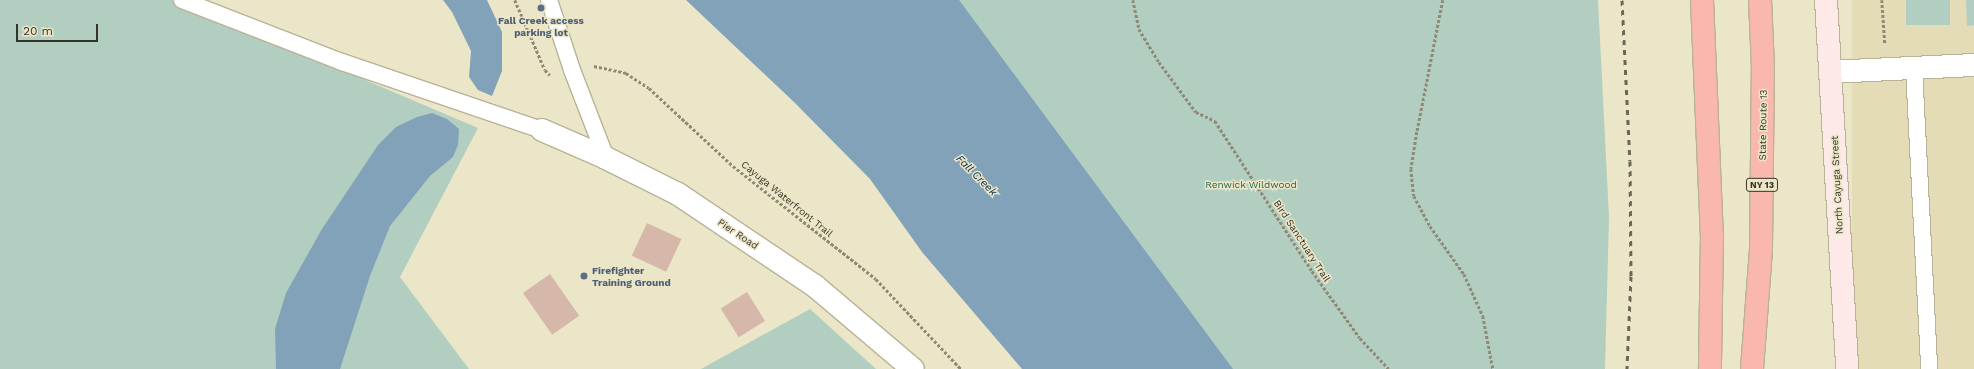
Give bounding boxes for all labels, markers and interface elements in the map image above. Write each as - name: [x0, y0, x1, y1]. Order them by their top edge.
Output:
- marker: Fall Creek access parking lot: [536, 3, 546, 13]
- place label: Fall Creek access parking lot: [498, 14, 584, 38]
- scale bar: [18, 16, 100, 42]
- text: 20 m: [23, 24, 53, 38]
- street label: State Route 13: [1756, 89, 1770, 161]
- street label: North Cayuga Street: [1828, 135, 1846, 235]
- water label: Fall Creek: [953, 153, 999, 199]
- street label: Cayuga Waterfront Trail: [739, 158, 835, 240]
- road number: NY 13: [1745, 178, 1779, 192]
- park label: Renwick Wildwood: [1205, 179, 1297, 191]
- street label: Bird Sanctuary Trail: [1271, 198, 1333, 284]
- street label: Pier Road: [715, 216, 761, 252]
- place label: Firefighter Training Ground: [592, 264, 671, 288]
- marker: Firefighter Training Ground: [579, 271, 589, 281]

